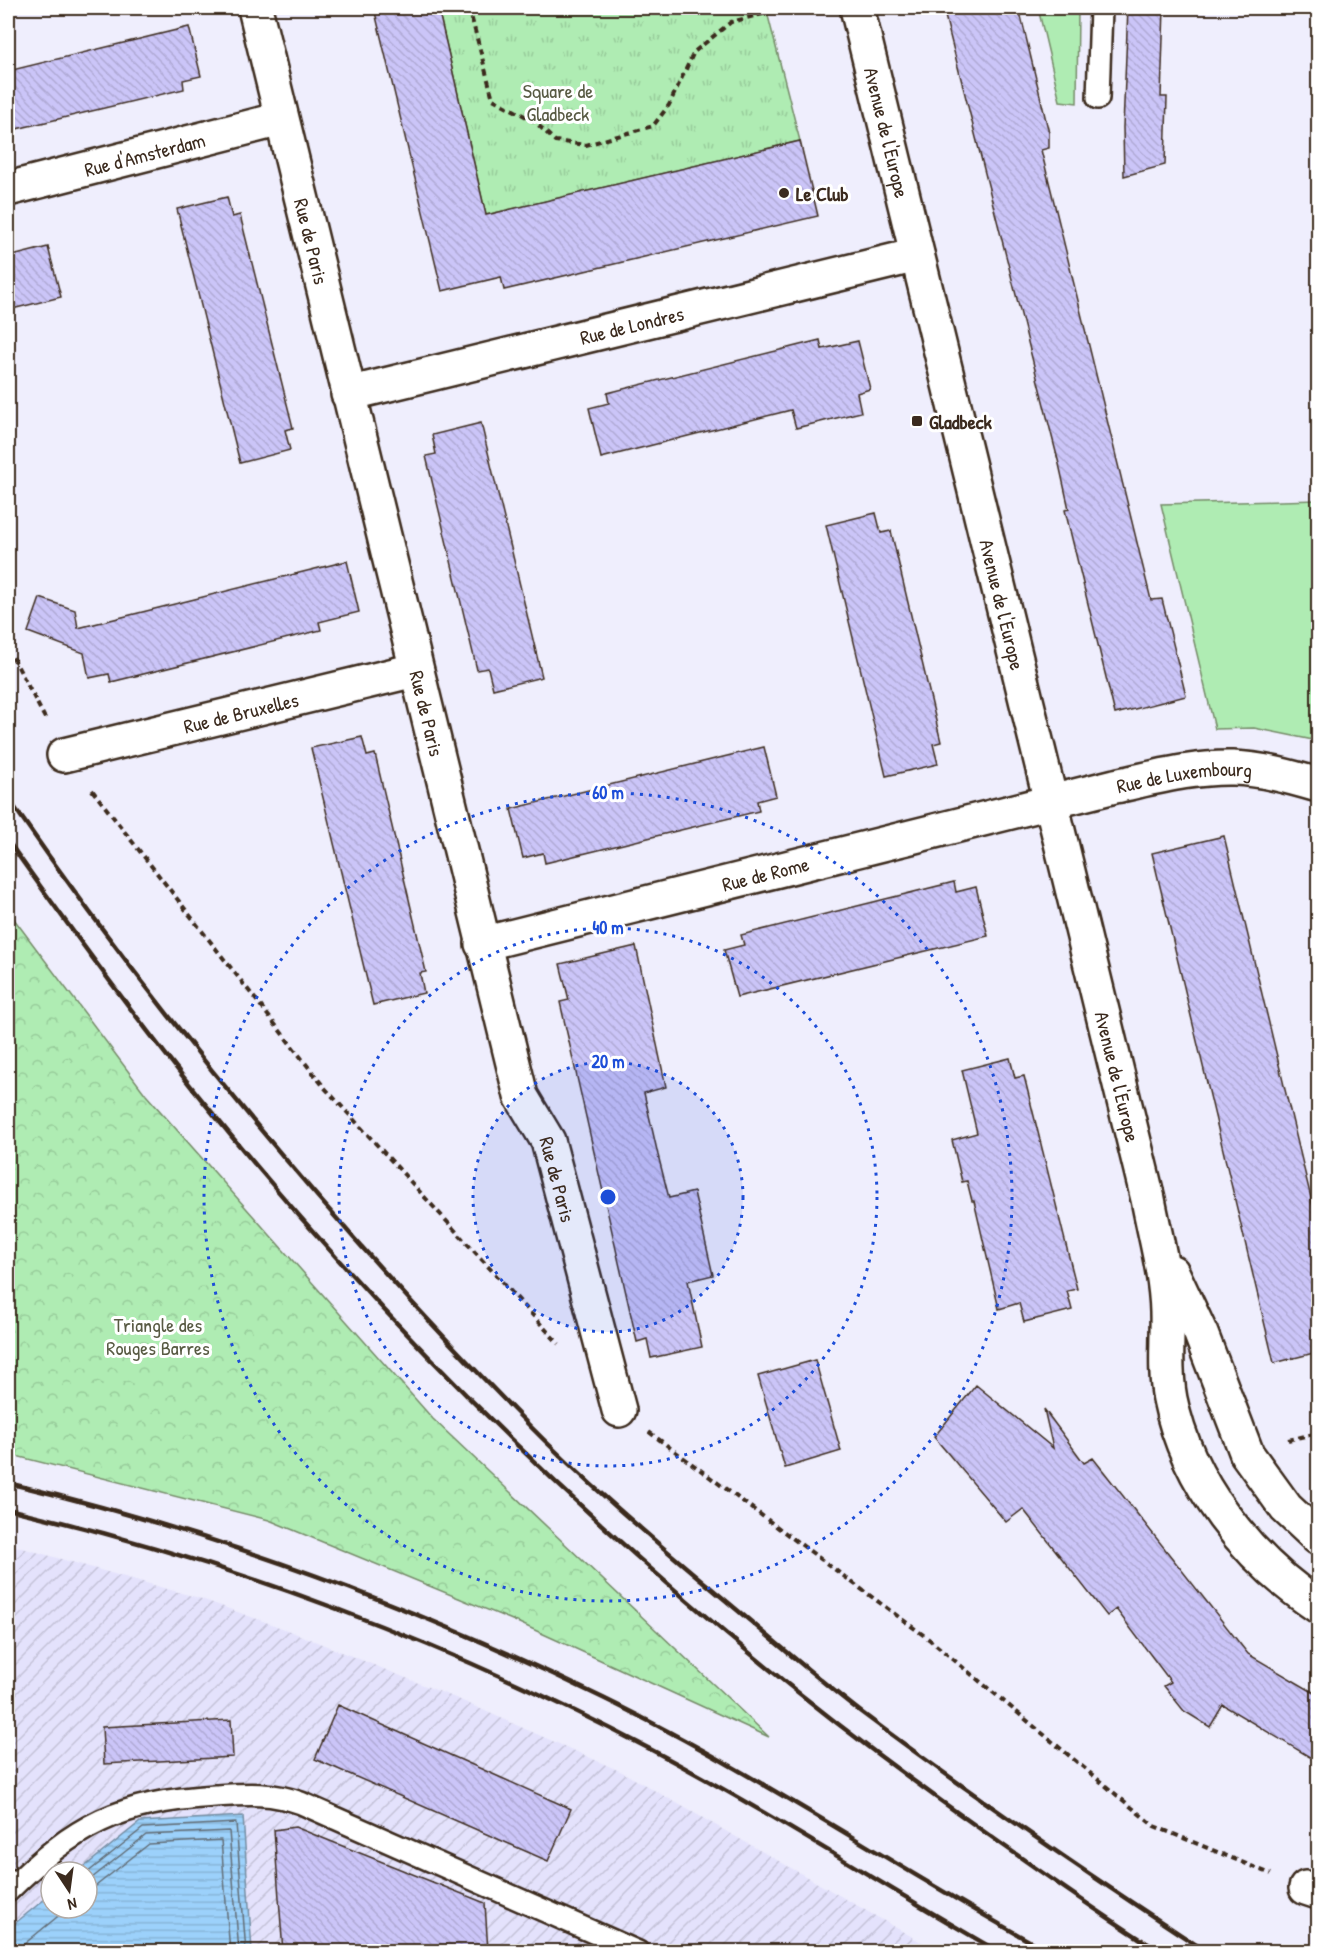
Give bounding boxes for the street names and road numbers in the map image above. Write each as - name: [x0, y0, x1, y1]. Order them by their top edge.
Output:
- street label: Avenue de l'Europe: [858, 64, 916, 200]
- street label: Rue d'Amsterdam: [81, 126, 208, 182]
- street label: Rue de Paris: [289, 195, 336, 287]
- street label: Rue de Londres: [577, 299, 687, 350]
- street label: Avenue de l'Europe: [974, 536, 1032, 673]
- street label: Rue de Paris: [404, 668, 451, 759]
- street label: Rue de Bruxelles: [181, 685, 301, 739]
- street label: Rue de Luxembourg: [1114, 754, 1254, 799]
- street label: Rue de Rome: [719, 849, 812, 897]
- street label: Avenue de l'Europe: [1089, 1009, 1147, 1145]
- street label: Rue de Paris: [534, 1133, 582, 1225]

